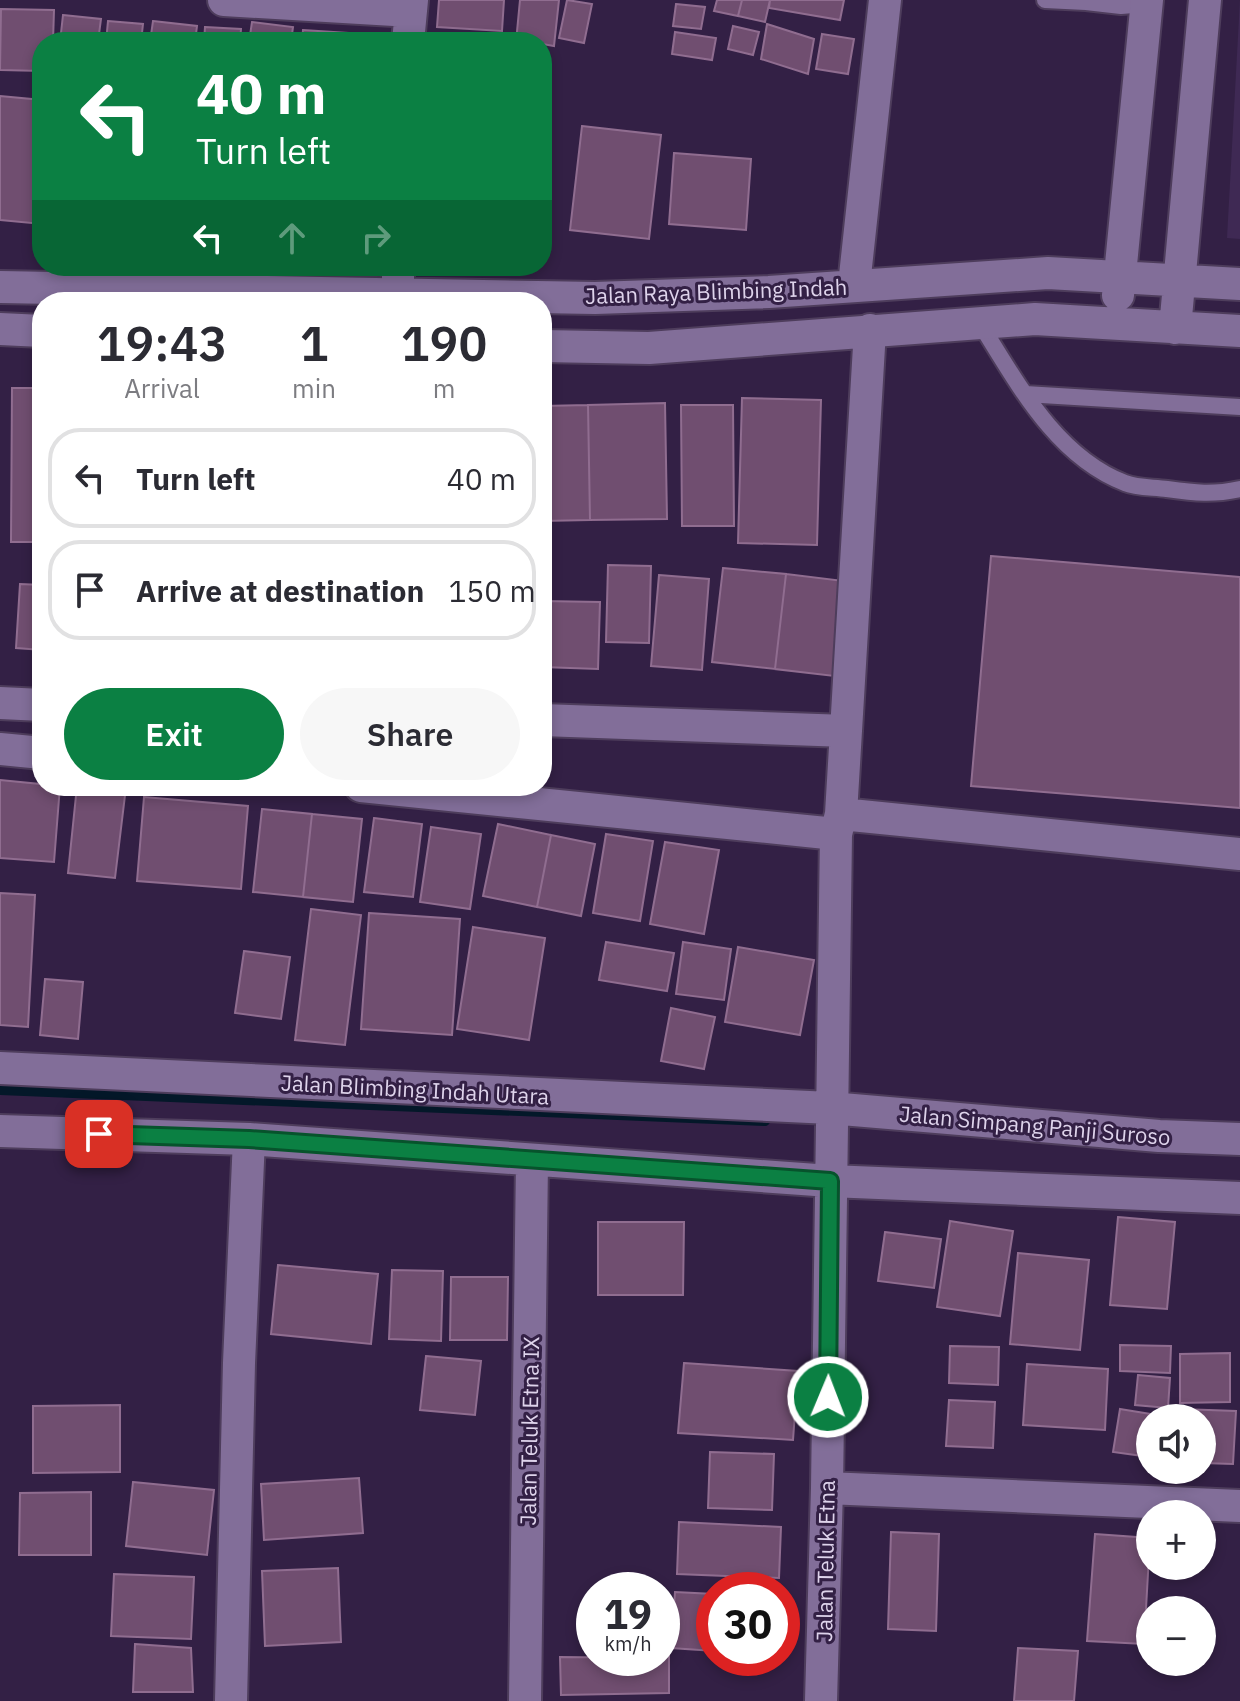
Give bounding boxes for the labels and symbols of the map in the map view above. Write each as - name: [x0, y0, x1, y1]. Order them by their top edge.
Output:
- street label: Jalan Raya Blimbing Indah: [584, 272, 848, 310]
- street label: Jalan Blimbing Indah Utara: [280, 1067, 550, 1111]
- street label: Jalan Simpang Panji Suroso: [898, 1099, 1172, 1151]
- pin: [65, 1100, 133, 1168]
- street label: Jalan Teluk Etna IX: [513, 1336, 545, 1526]
- position arrow: [786, 1355, 870, 1439]
- street label: Jalan Teluk Etna: [809, 1480, 841, 1642]
- speed limit sign: 30: [696, 1572, 800, 1676]

